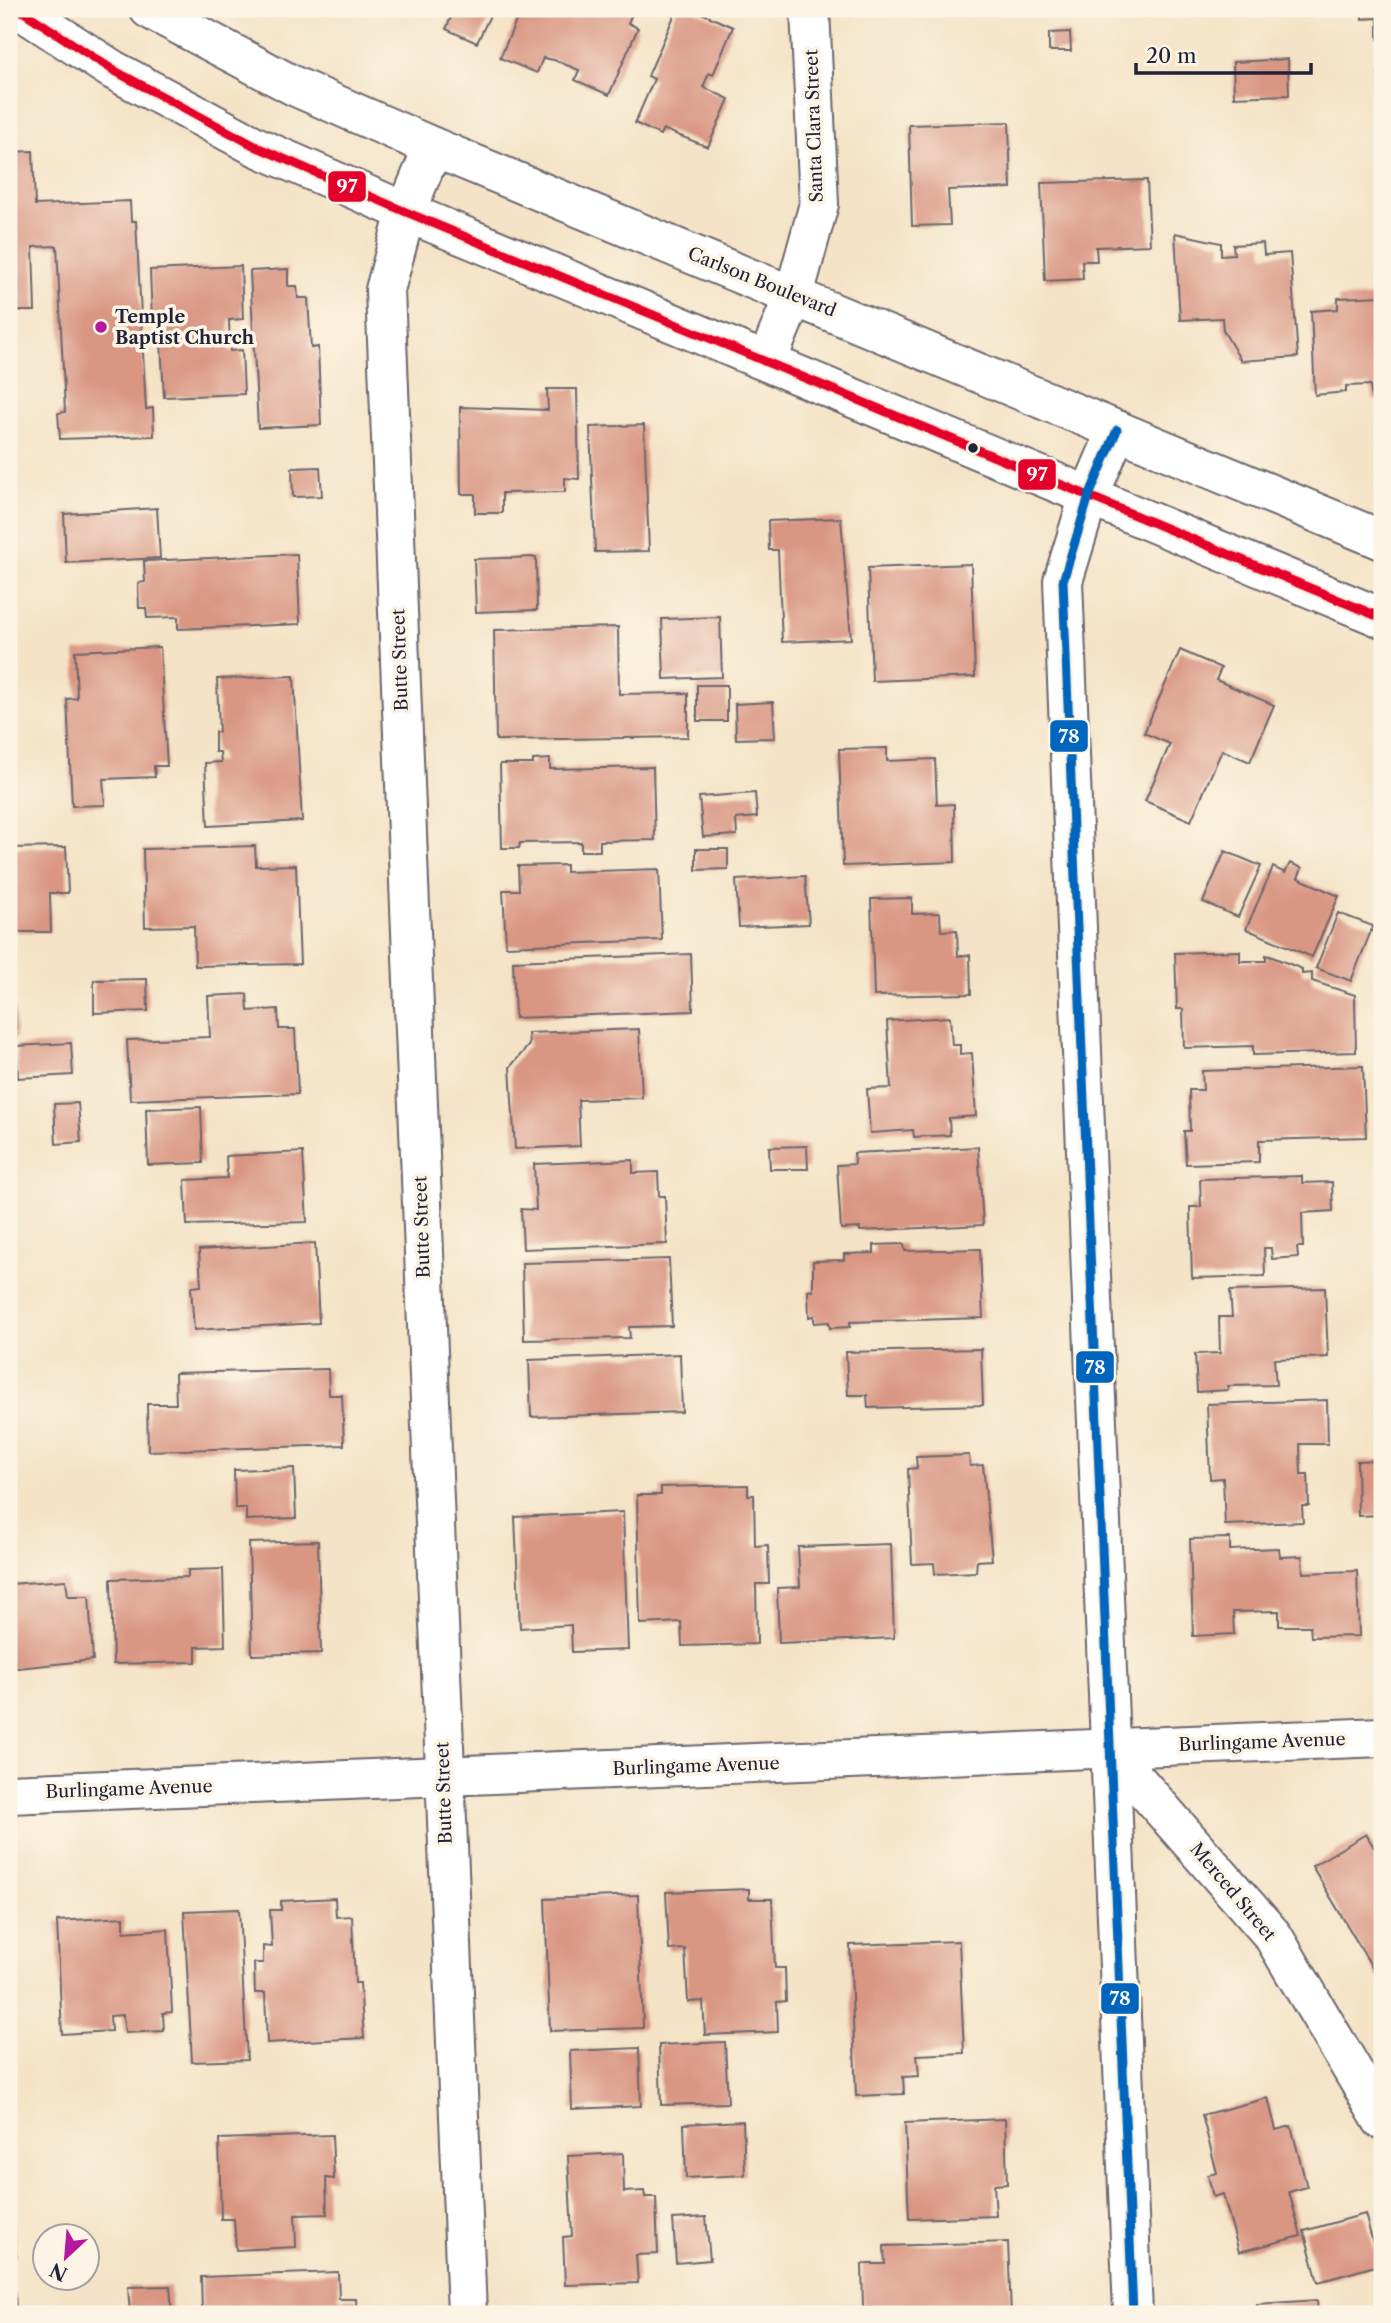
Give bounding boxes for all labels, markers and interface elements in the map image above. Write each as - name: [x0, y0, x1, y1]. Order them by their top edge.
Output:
- scale bar: [1136, 32, 1310, 76]
- text: 20 m: [1146, 43, 1197, 68]
- street label: Santa Clara Street: [800, 48, 828, 203]
- line badge: 97: [327, 170, 367, 203]
- text: 97: [336, 175, 358, 198]
- street label: Carlson Boulevard: [685, 242, 839, 322]
- place label: Temple Baptist Church: [115, 306, 255, 349]
- marker: Temple Baptist Church: [93, 319, 109, 335]
- unlabelled marker: [966, 441, 980, 455]
- line badge: 97: [1017, 458, 1057, 491]
- text: 97: [1026, 463, 1048, 486]
- street label: Butte Street: [387, 608, 413, 711]
- line badge: 78: [1049, 719, 1089, 753]
- text: 78: [1058, 725, 1080, 748]
- street label: Butte Street: [409, 1175, 435, 1278]
- line badge: 78: [1075, 1350, 1115, 1384]
- text: 78: [1084, 1356, 1106, 1379]
- street label: Burlingame Avenue: [1178, 1728, 1346, 1756]
- street label: Butte Street: [431, 1741, 457, 1844]
- street label: Burlingame Avenue: [612, 1752, 780, 1780]
- street label: Burlingame Avenue: [45, 1775, 213, 1803]
- street label: Merced Street: [1186, 1838, 1281, 1946]
- line badge: 78: [1100, 1982, 1140, 2015]
- text: 78: [1109, 1987, 1131, 2010]
- north arrow: [32, 2222, 102, 2292]
- text: N: [46, 2258, 71, 2286]

